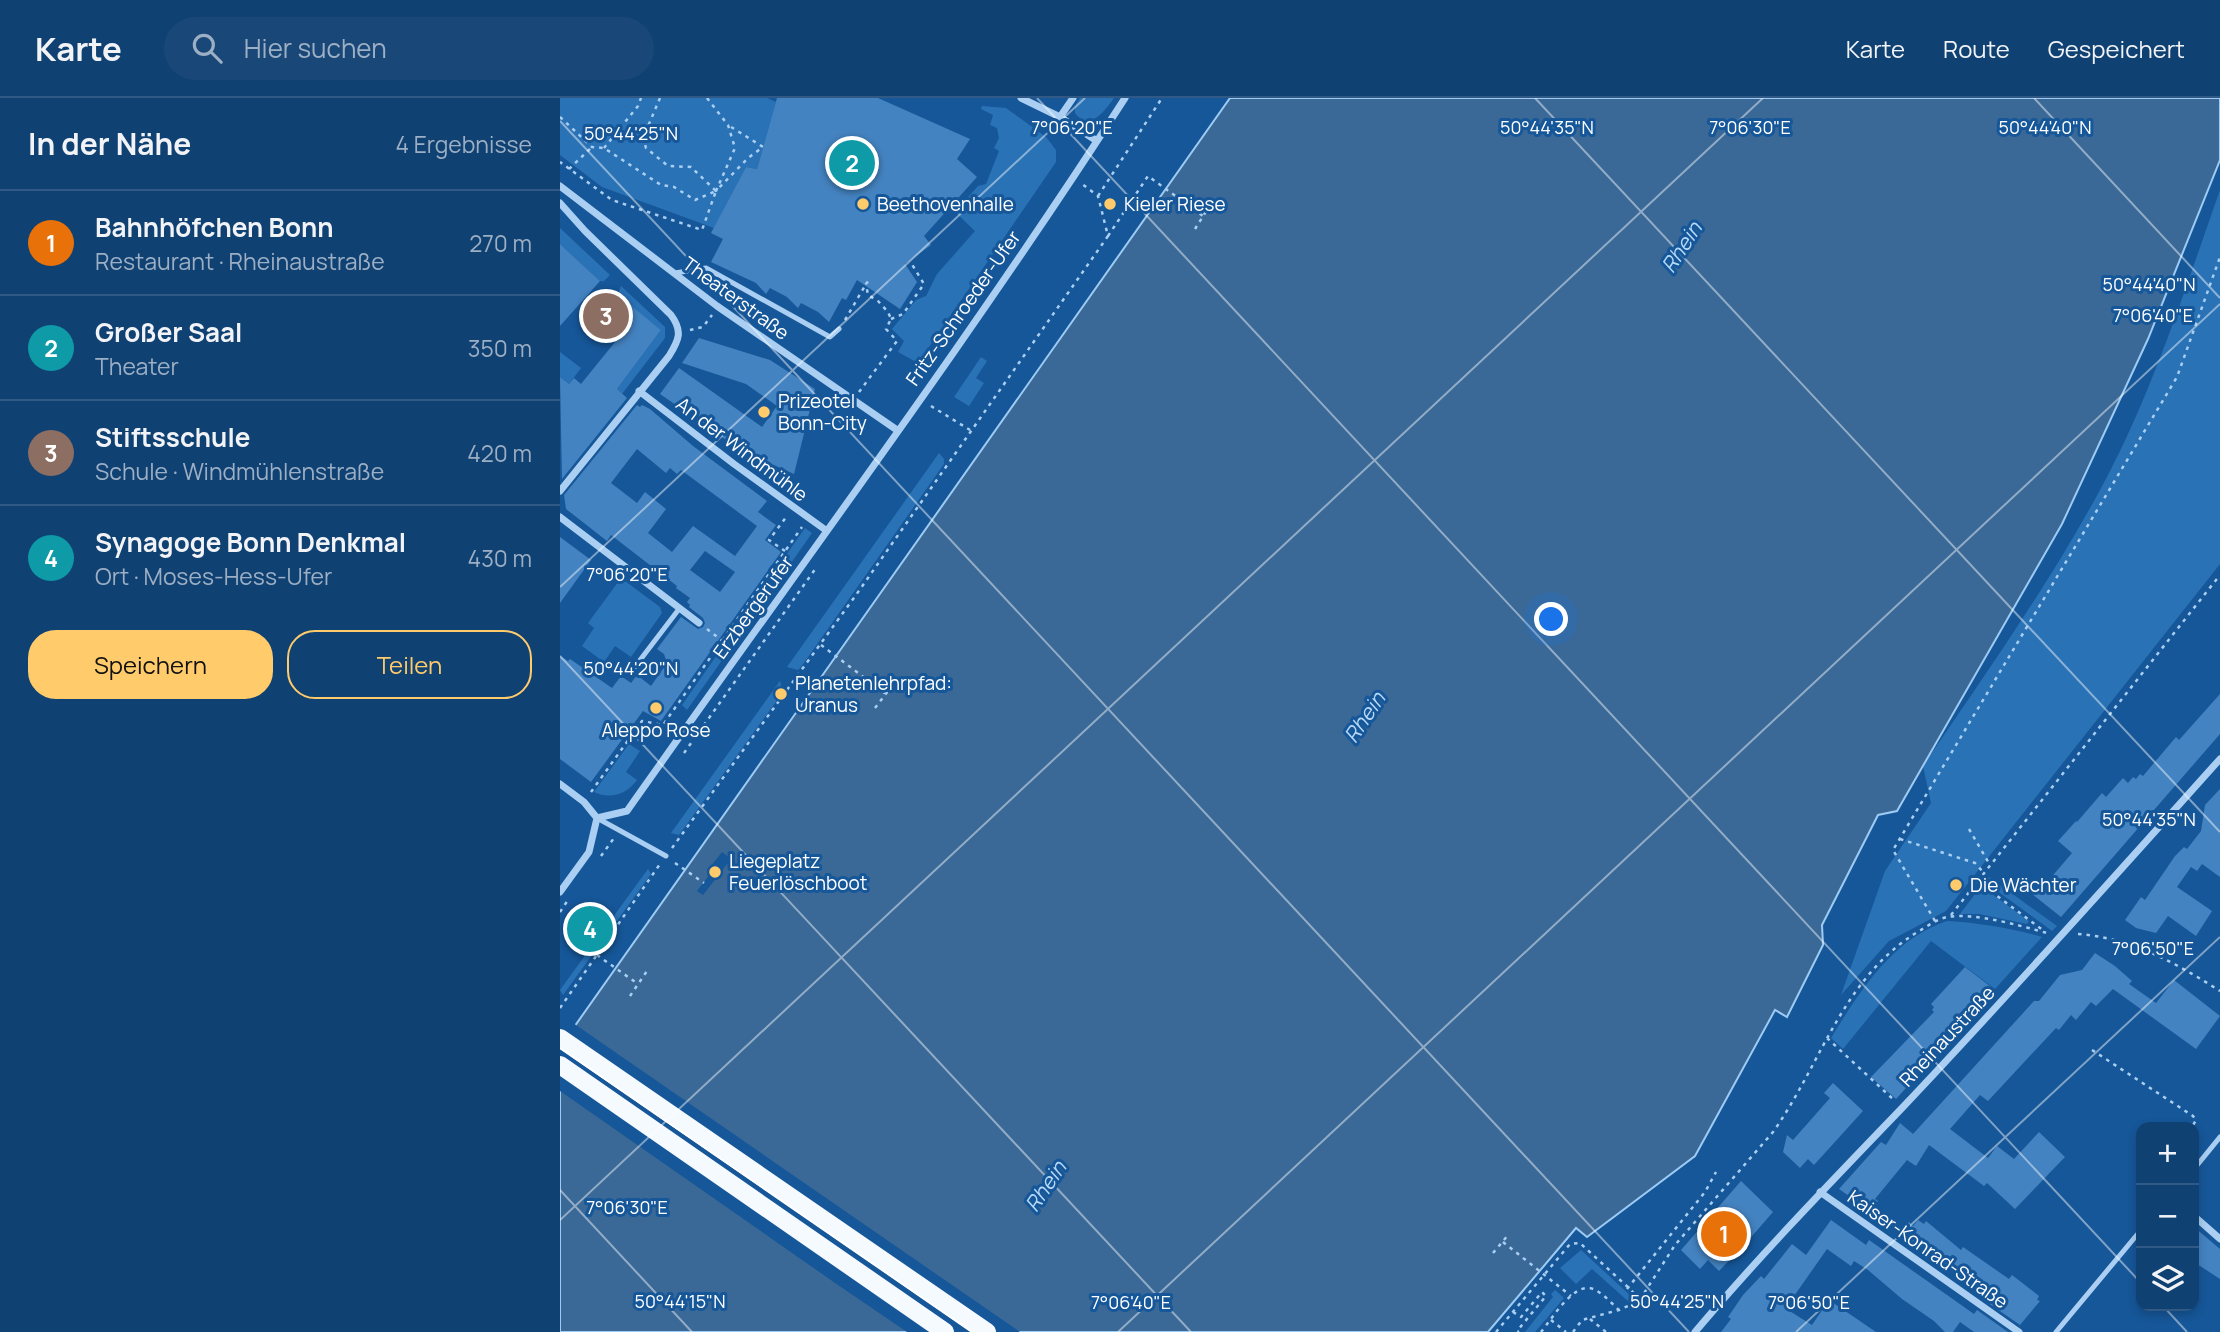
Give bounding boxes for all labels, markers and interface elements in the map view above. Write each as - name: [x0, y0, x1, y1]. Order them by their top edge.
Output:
- search box: [164, 17, 654, 80]
- text: Karte: [35, 26, 122, 71]
- icon: search: [188, 29, 226, 67]
- text: Hier suchen: [244, 30, 387, 66]
- text: Karte: [1846, 32, 1905, 65]
- text: Route: [1943, 32, 2010, 65]
- text: Gespeichert: [2048, 32, 2185, 65]
- text: 7°06'20"E: [1031, 115, 1113, 139]
- text: 50°44'35"N: [1500, 115, 1594, 139]
- text: 7°06'30"E: [1709, 115, 1791, 139]
- text: 50°44'40"N: [1999, 115, 2092, 139]
- text: 50°44'25"N: [584, 121, 678, 145]
- text: In der Nähe: [28, 123, 191, 164]
- text: 4 Ergebnisse: [396, 128, 532, 160]
- pin: 2: [829, 137, 875, 189]
- place label: Beethovenhalle: [877, 191, 1014, 217]
- place label: Kieler Riese: [1124, 191, 1226, 217]
- marker: Beethovenhalle: [855, 196, 871, 212]
- marker: Kieler Riese: [1102, 196, 1118, 212]
- text: Bahnhöfchen Bonn: [95, 209, 334, 245]
- water label: Rhein: [1654, 215, 1709, 278]
- street label: Fritz-Schroeder-Ufer: [900, 225, 1026, 391]
- text: 1: [46, 227, 56, 259]
- text: 270 m: [469, 227, 532, 259]
- text: Restaurant · Rheinaustraße: [95, 245, 385, 277]
- street label: Theaterstraße: [677, 250, 795, 346]
- text: 50°44'40"N: [2103, 272, 2196, 296]
- pin: 3: [583, 290, 629, 342]
- text: 7°06'40"E: [2113, 303, 2193, 327]
- text: Großer Saal: [95, 314, 242, 350]
- text: 2: [44, 332, 58, 364]
- text: 350 m: [468, 332, 532, 364]
- text: Theater: [95, 350, 179, 382]
- place label: Prizeotel Bonn-City: [778, 388, 867, 436]
- street label: An der Windmühle: [671, 391, 813, 507]
- marker: Prizeotel Bonn-City: [756, 404, 772, 420]
- text: Stiftsschule: [95, 419, 250, 455]
- text: 3: [44, 437, 58, 469]
- text: 420 m: [467, 437, 532, 469]
- text: Schule · Windmühlenstraße: [95, 455, 384, 487]
- text: Synagoge Bonn Denkmal: [95, 524, 406, 560]
- text: 4: [44, 542, 58, 574]
- text: 430 m: [468, 542, 532, 574]
- street label: Erzbergerufer: [707, 550, 799, 664]
- text: Ort · Moses-Hess-Ufer: [95, 560, 332, 592]
- text: 7°06'20"E: [586, 562, 668, 586]
- your location: [1534, 602, 1568, 636]
- button: Speichern: [28, 630, 273, 699]
- button: Teilen: [287, 630, 532, 699]
- text: 50°44'20"N: [584, 656, 678, 680]
- place label: Planetenlehrpfad: Uranus: [795, 670, 952, 718]
- water label: Rhein: [1337, 685, 1392, 748]
- marker: Planetenlehrpfad: Uranus: [773, 686, 789, 702]
- marker: Aleppo Rose: [648, 700, 664, 716]
- place label: Aleppo Rose: [601, 717, 711, 743]
- text: 50°44'35"N: [2102, 807, 2196, 831]
- place label: Liegeplatz Feuerlöschboot: [729, 848, 867, 896]
- marker: Liegeplatz Feuerlöschboot: [707, 864, 723, 880]
- place label: Die Wächter: [1970, 872, 2077, 898]
- marker: Die Wächter: [1948, 877, 1964, 893]
- pin: 4: [567, 903, 613, 955]
- text: 7°06'50"E: [2112, 936, 2194, 960]
- street label: Rheinaustraße: [1893, 980, 2001, 1092]
- map controls: [2136, 1122, 2199, 1311]
- button: +: [2136, 1122, 2199, 1185]
- water label: Rhein: [1018, 1154, 1073, 1217]
- street label: Kaiser-Konrad-Straße: [1843, 1184, 2013, 1314]
- button: −: [2136, 1185, 2199, 1248]
- text: 7°06'30"E: [586, 1195, 668, 1219]
- pin: 1: [1701, 1208, 1747, 1260]
- button: layers: [2136, 1248, 2199, 1311]
- text: 50°44'15"N: [635, 1289, 725, 1313]
- text: 50°44'25"N: [1630, 1289, 1724, 1313]
- text: 7°06'40"E: [1091, 1290, 1171, 1314]
- text: 7°06'50"E: [1768, 1290, 1850, 1314]

